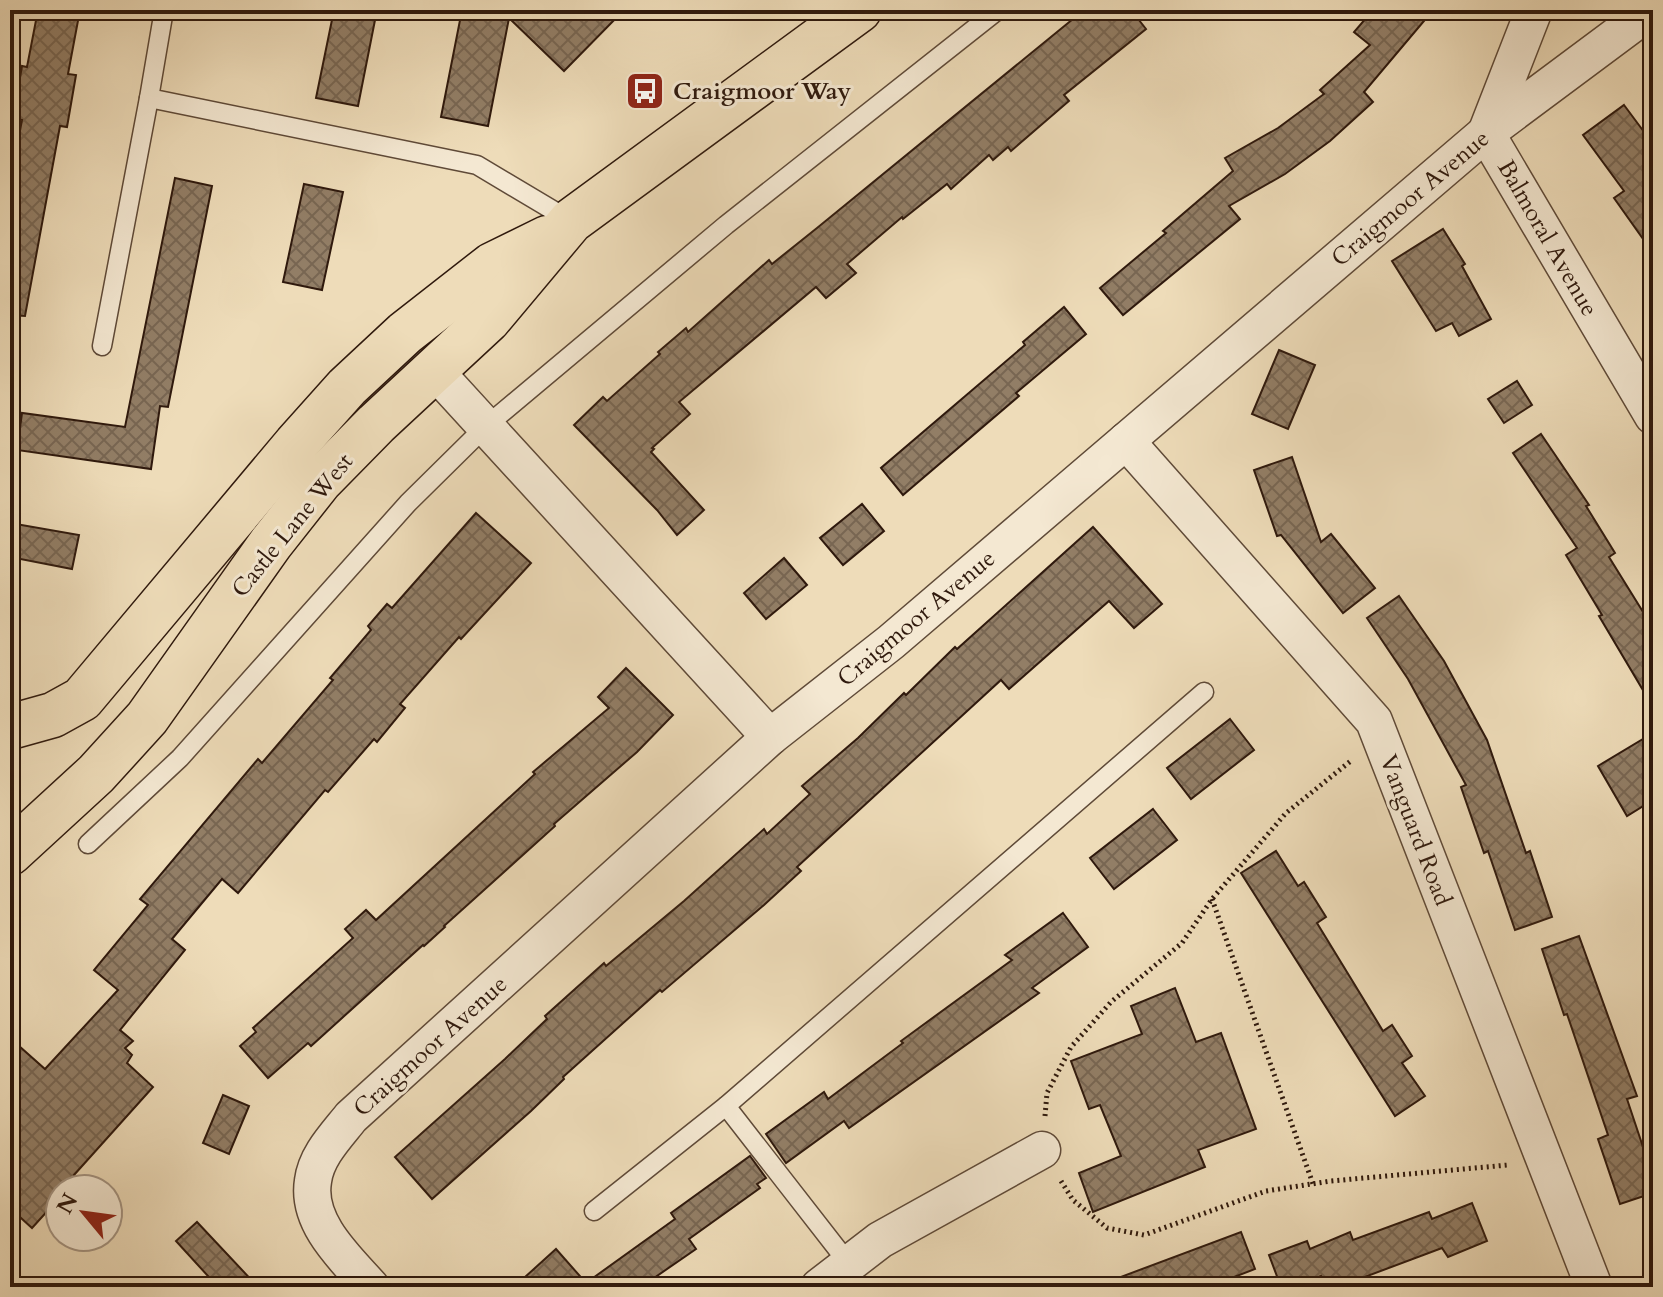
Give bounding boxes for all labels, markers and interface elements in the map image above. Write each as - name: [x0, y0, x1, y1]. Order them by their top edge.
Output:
- bus stop icon: Craigmoor Way: [624, 70, 666, 112]
- place label: Craigmoor Way: [673, 75, 852, 108]
- street label: Craigmoor Avenue: [1324, 122, 1496, 274]
- street label: Balmoral Avenue: [1489, 154, 1606, 323]
- street label: Castle Lane West: [224, 446, 361, 604]
- street label: Craigmoor Avenue: [830, 542, 1002, 694]
- street label: Vanguard Road: [1372, 750, 1460, 911]
- street label: Craigmoor Avenue: [346, 968, 515, 1125]
- north arrow: [44, 1173, 124, 1253]
- text: N: [50, 1188, 85, 1219]

